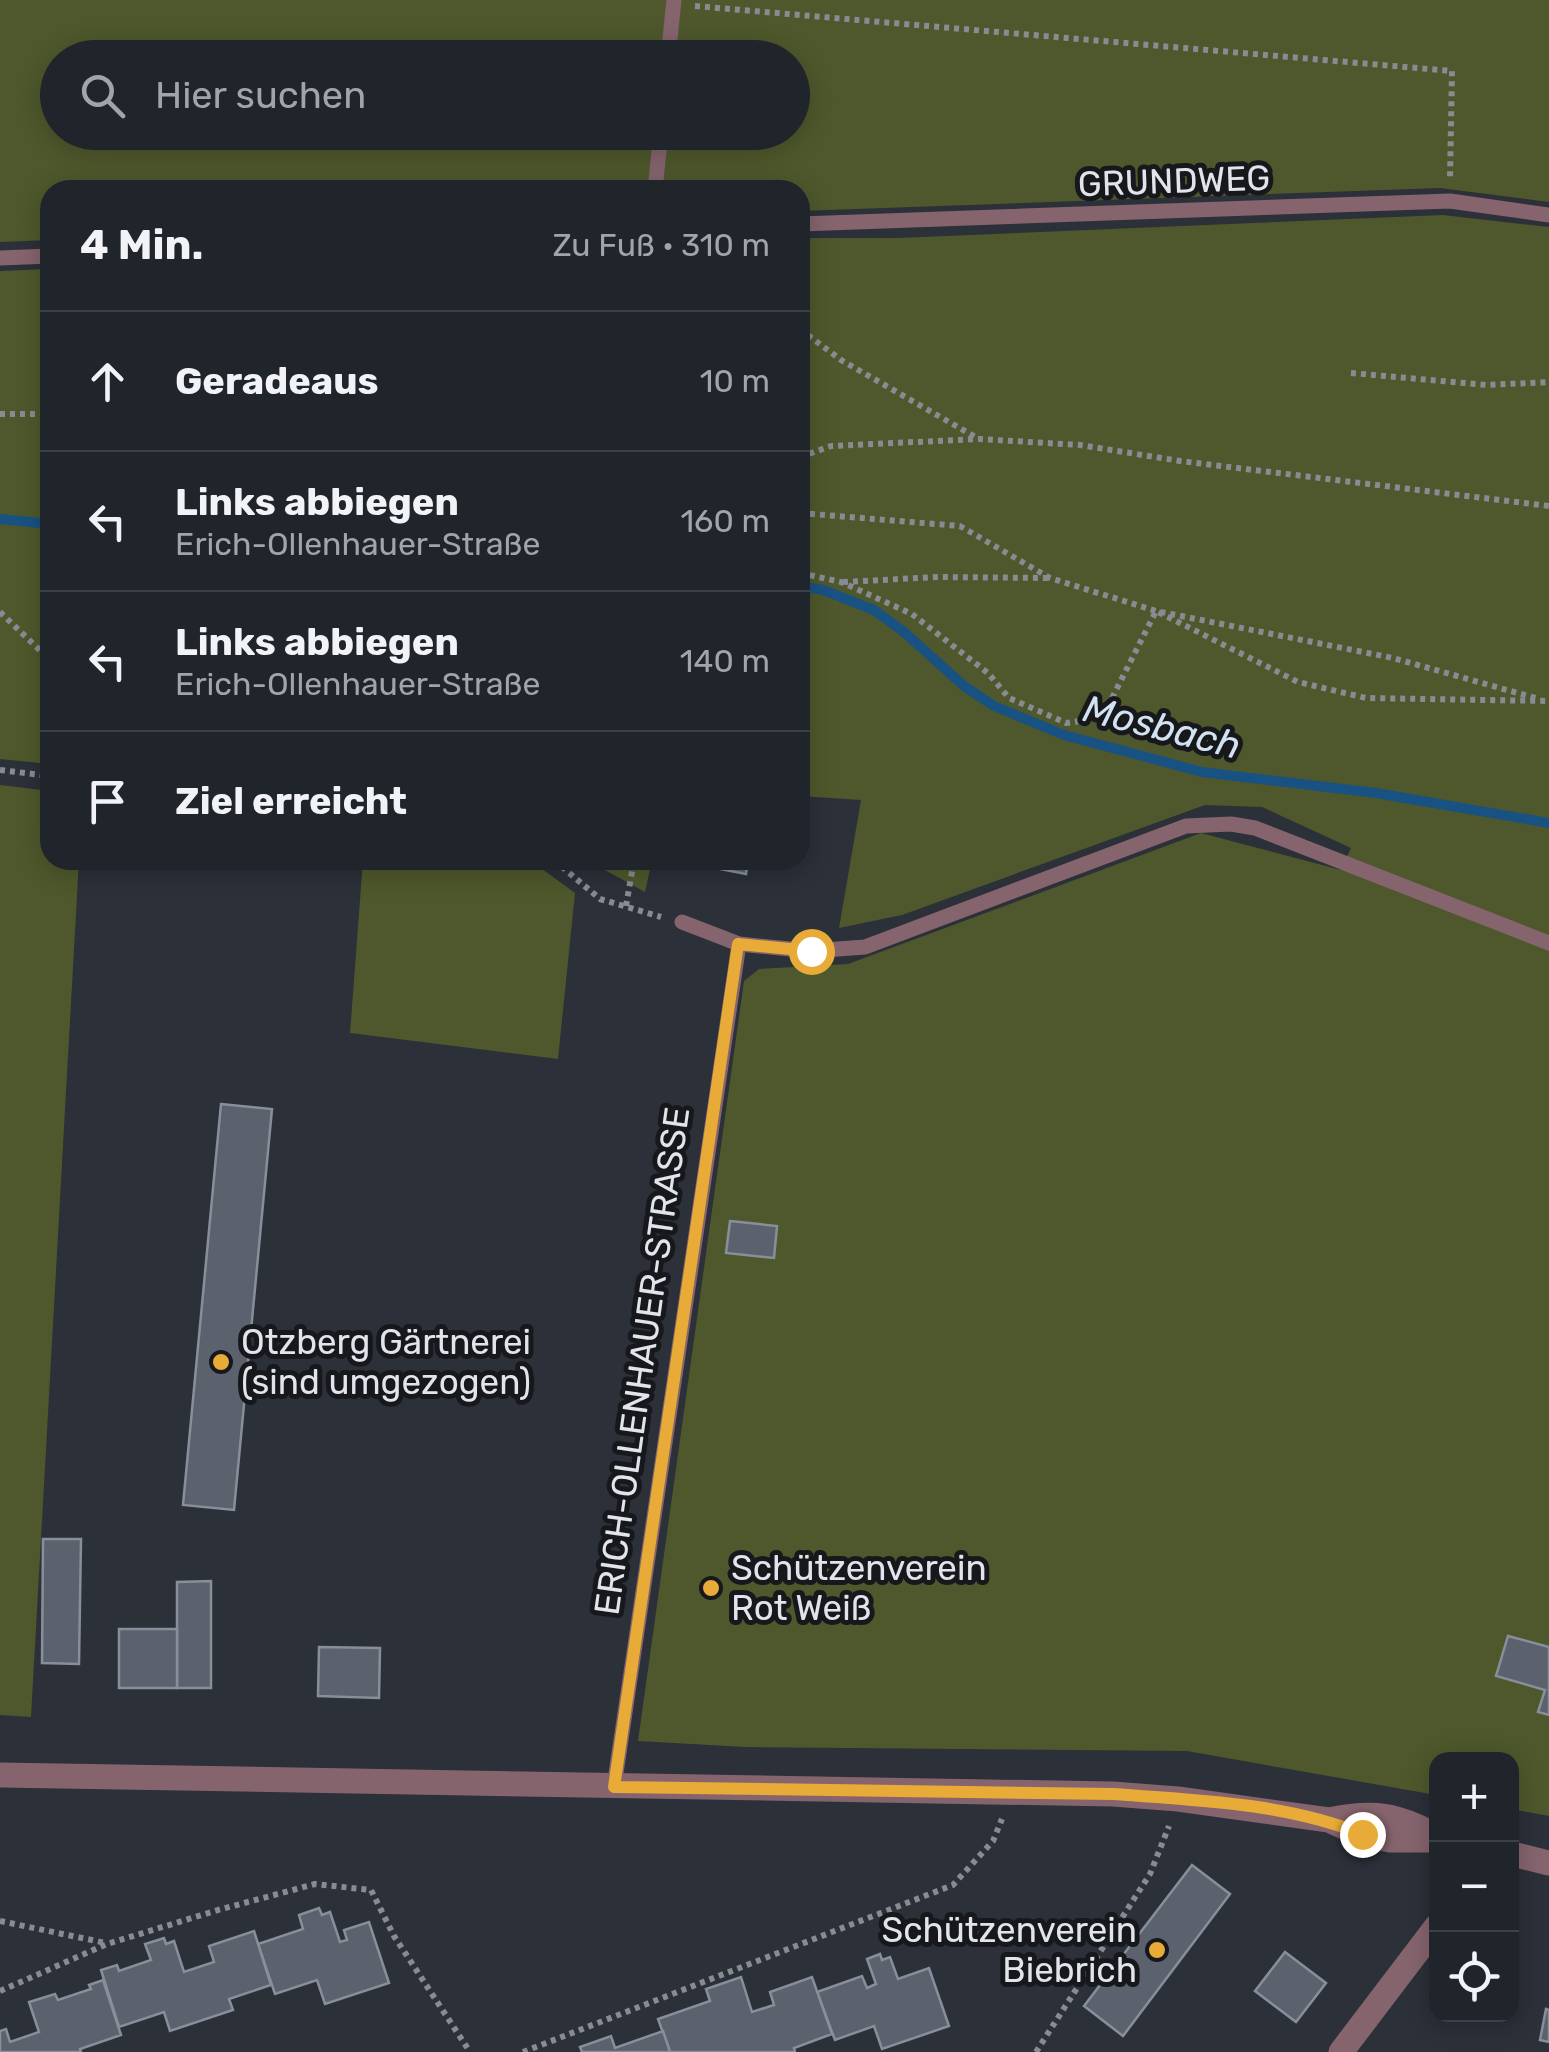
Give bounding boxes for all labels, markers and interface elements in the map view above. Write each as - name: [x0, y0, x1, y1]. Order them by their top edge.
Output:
- search box: [40, 40, 810, 150]
- icon: search: [75, 68, 130, 123]
- text: Hier suchen: [155, 72, 366, 118]
- street label: GRUNDWEG: [1077, 157, 1271, 205]
- text: 4 Min.: [80, 220, 203, 270]
- text: Zu Fuß · 310 m: [553, 226, 770, 264]
- icon: ahead: [80, 354, 135, 409]
- text: Geradeaus: [175, 358, 379, 404]
- text: 10 m: [700, 362, 770, 400]
- text: Links abbiegen: [175, 479, 459, 525]
- icon: left: [80, 494, 135, 549]
- text: 160 m: [680, 502, 770, 540]
- text: Erich-Ollenhauer-Straße: [175, 525, 540, 563]
- text: Links abbiegen: [175, 619, 459, 665]
- icon: left: [80, 634, 135, 689]
- text: 140 m: [680, 642, 770, 680]
- text: Erich-Ollenhauer-Straße: [175, 665, 540, 703]
- water label: Mosbach: [1079, 685, 1245, 769]
- icon: arrive: [80, 774, 135, 829]
- text: Ziel erreicht: [175, 778, 407, 824]
- route start: [789, 929, 835, 975]
- street label: ERICH-OLLENHAUER-STRASSE: [586, 1104, 698, 1618]
- place label: Otzberg Gärtnerei (sind umgezogen): [241, 1321, 531, 1403]
- marker: Otzberg Gärtnerei (sind umgezogen): [210, 1351, 232, 1373]
- place label: Schützenverein Rot Weiß: [731, 1547, 987, 1629]
- marker: Schützenverein Rot Weiß: [700, 1577, 722, 1599]
- map controls: [1429, 1752, 1519, 2022]
- button: +: [1429, 1752, 1519, 1842]
- route end: [1340, 1812, 1386, 1858]
- button: −: [1429, 1842, 1519, 1932]
- place label: Schützenverein Biebrich: [881, 1909, 1137, 1991]
- button: locate: [1429, 1932, 1519, 2022]
- marker: Schützenverein Biebrich: [1146, 1939, 1168, 1961]

